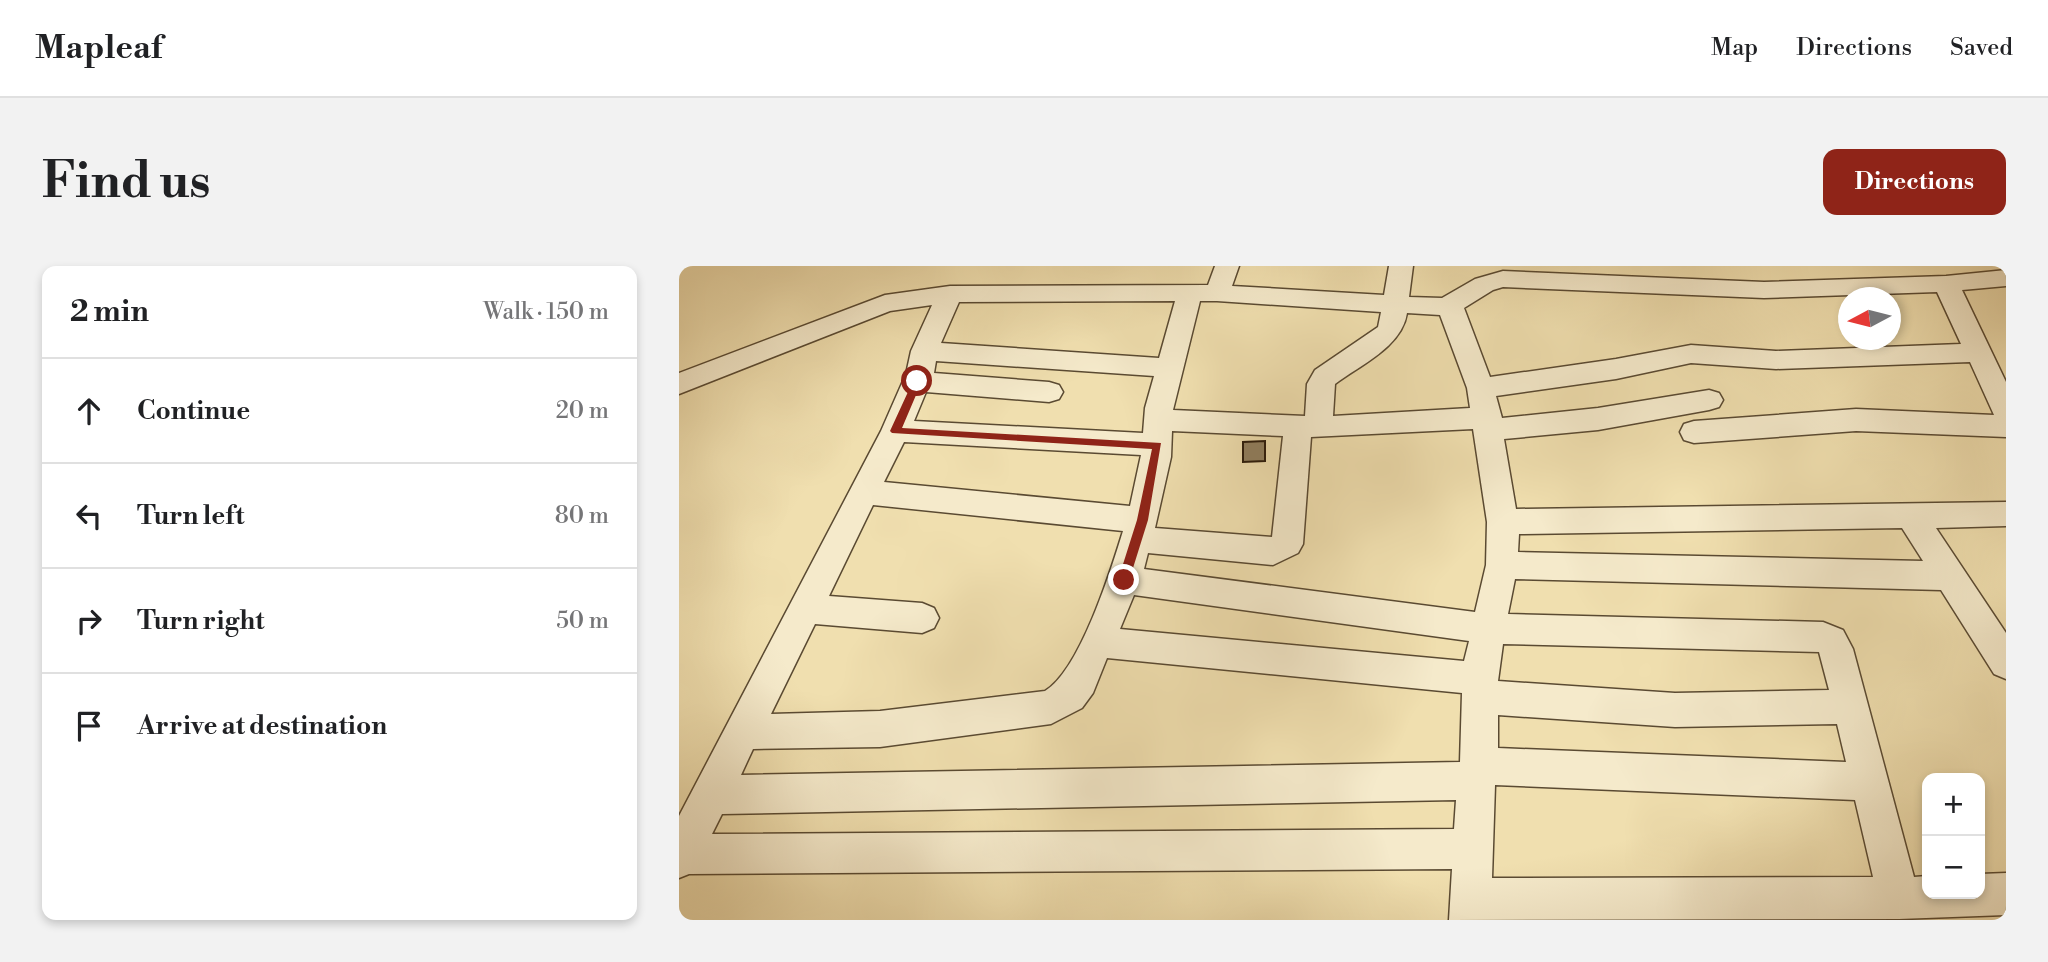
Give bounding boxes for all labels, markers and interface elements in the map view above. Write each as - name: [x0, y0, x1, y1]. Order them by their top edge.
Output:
- text: Mapleaf: [35, 28, 162, 69]
- text: Map: [1711, 33, 1758, 63]
- text: Directions: [1796, 33, 1912, 63]
- text: Saved: [1950, 33, 2013, 63]
- button: Directions: [1823, 149, 2006, 215]
- text: Find us: [42, 152, 211, 213]
- north arrow: [1838, 287, 1901, 350]
- text: 2 min: [70, 293, 149, 331]
- text: Walk · 150 m: [483, 298, 609, 326]
- route start: [901, 365, 932, 396]
- icon: ahead: [70, 392, 108, 430]
- text: Continue: [137, 395, 250, 427]
- text: 20 m: [556, 397, 609, 425]
- icon: left: [70, 497, 108, 535]
- text: Turn left: [137, 500, 245, 532]
- text: 80 m: [555, 502, 609, 530]
- route end: [1108, 564, 1139, 595]
- icon: right: [70, 602, 108, 640]
- text: Turn right: [137, 605, 265, 637]
- text: 50 m: [556, 607, 609, 635]
- icon: arrive: [70, 707, 108, 745]
- text: Arrive at destination: [137, 710, 387, 742]
- map controls: [1922, 773, 1985, 899]
- button: +: [1922, 773, 1985, 836]
- button: −: [1922, 836, 1985, 899]

